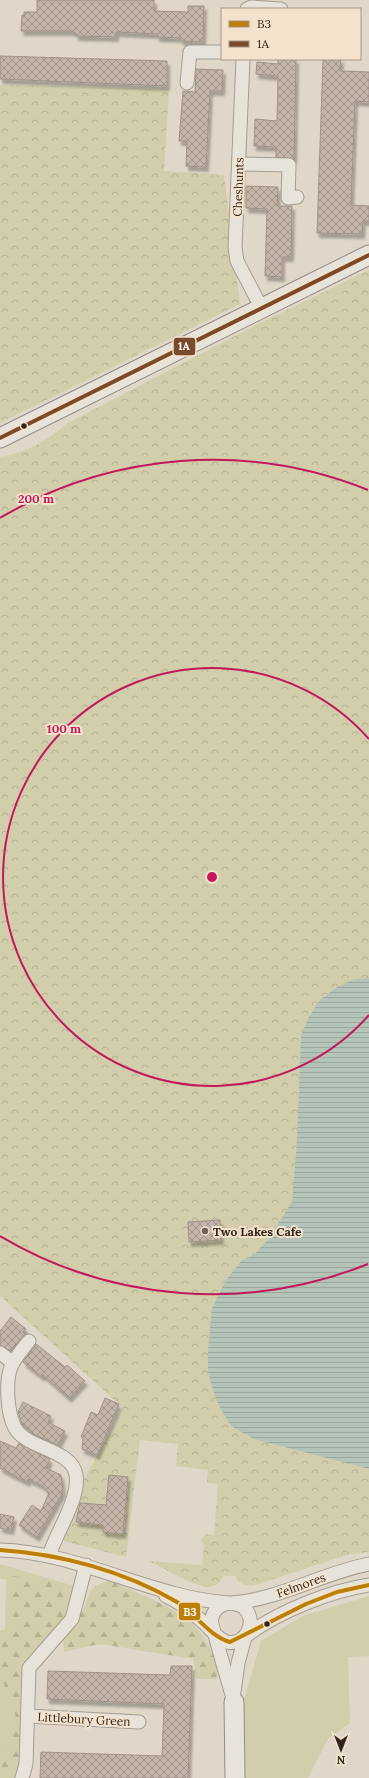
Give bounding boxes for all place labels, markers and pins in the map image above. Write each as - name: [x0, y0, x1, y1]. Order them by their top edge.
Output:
- unlabelled marker: [19, 421, 29, 431]
- centre of rings: [205, 870, 219, 884]
- place label: Two Lakes Cafe: [213, 1224, 302, 1239]
- marker: Two Lakes Cafe: [200, 1226, 210, 1236]
- unlabelled marker: [262, 1619, 272, 1629]

